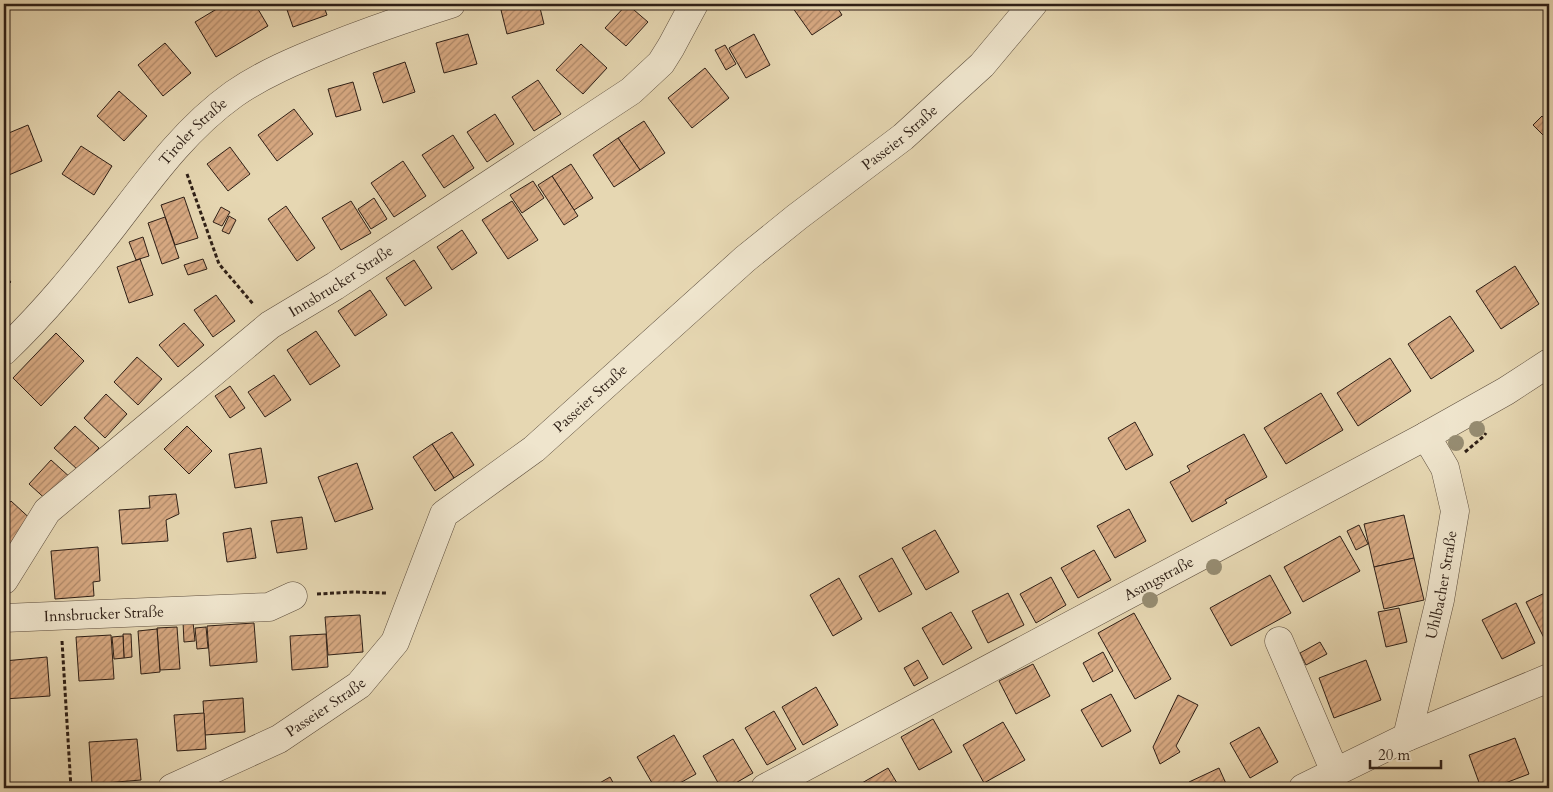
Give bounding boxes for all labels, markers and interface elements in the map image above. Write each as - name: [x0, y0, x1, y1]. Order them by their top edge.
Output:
- street label: Tiroler Straße: [154, 93, 231, 170]
- street label: Passeier Straße: [858, 100, 942, 175]
- street label: Innsbrucker Straße: [285, 240, 397, 322]
- street label: Passeier Straße: [549, 360, 632, 437]
- street label: Uhlbacher Straße: [1421, 529, 1462, 641]
- street label: Asangstraße: [1120, 551, 1197, 605]
- street label: Innsbrucker Straße: [43, 601, 165, 626]
- street label: Passeier Straße: [282, 674, 371, 742]
- scale bar: [1370, 737, 1442, 769]
- text: 20 m: [1378, 745, 1410, 765]

